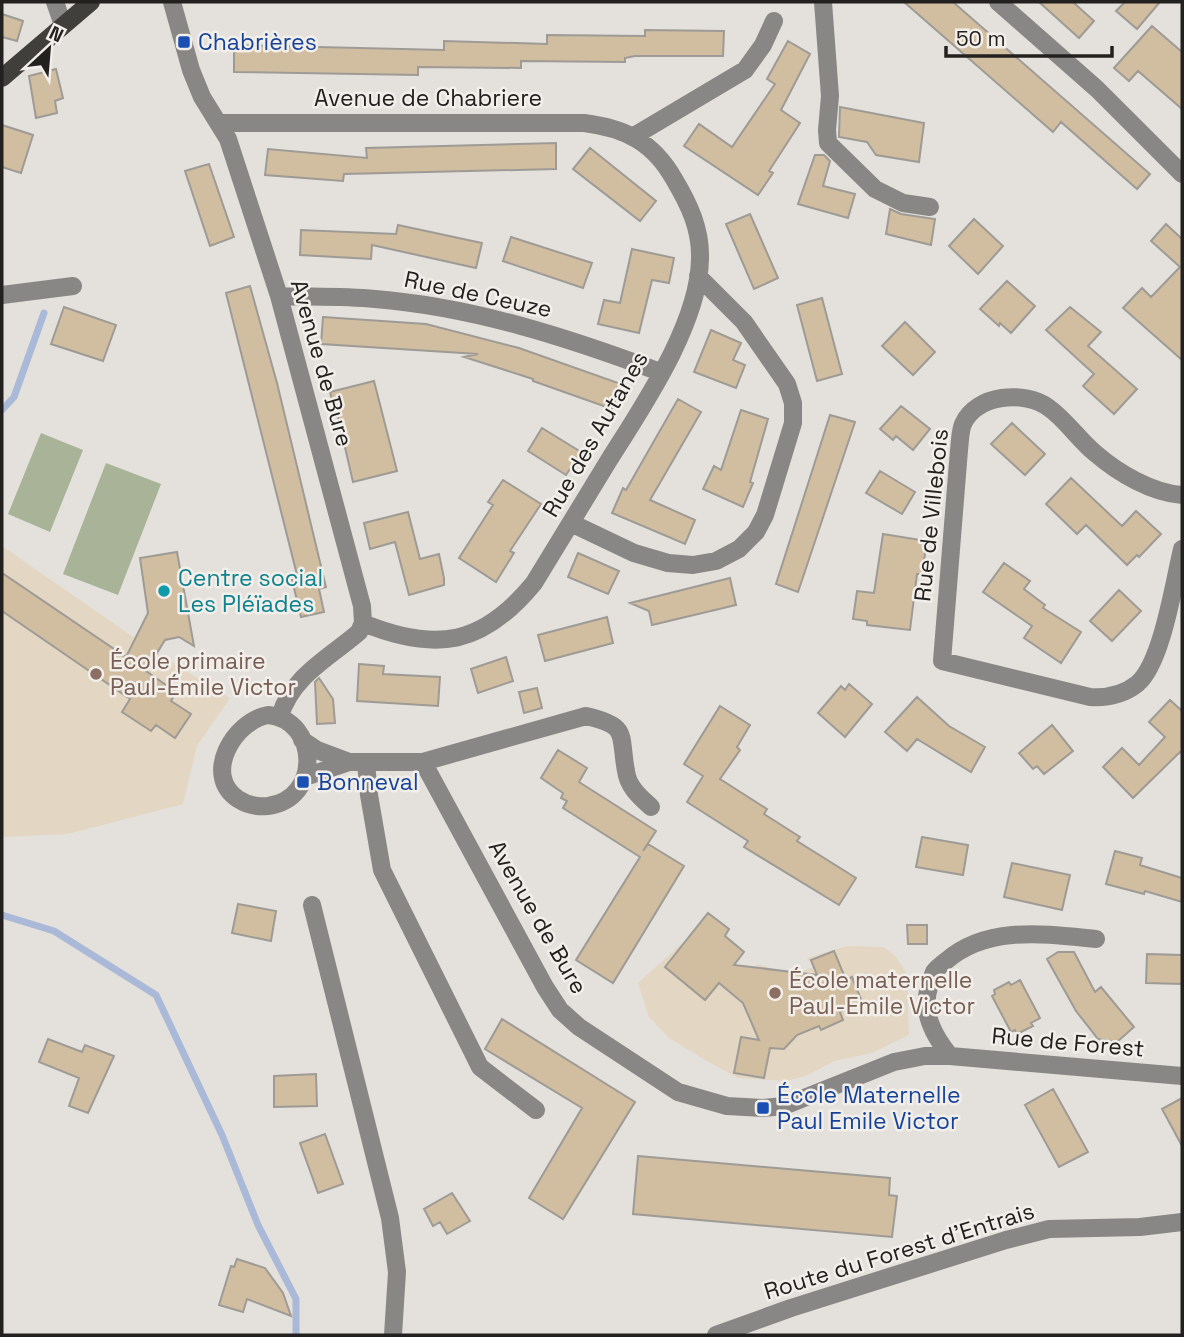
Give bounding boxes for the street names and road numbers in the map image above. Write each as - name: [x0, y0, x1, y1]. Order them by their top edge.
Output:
- street label: Avenue de Chabriere: [314, 83, 542, 113]
- street label: Rue de Ceuze: [401, 264, 555, 324]
- street label: Avenue de Bure: [284, 276, 360, 450]
- street label: Rue des Autanes: [535, 346, 655, 522]
- street label: Rue de Villebois: [907, 427, 955, 603]
- street label: Avenue de Bure: [482, 835, 594, 999]
- street label: Rue de Forest: [990, 1020, 1146, 1064]
- street label: Route du Forest d'Entrais: [760, 1196, 1038, 1306]

